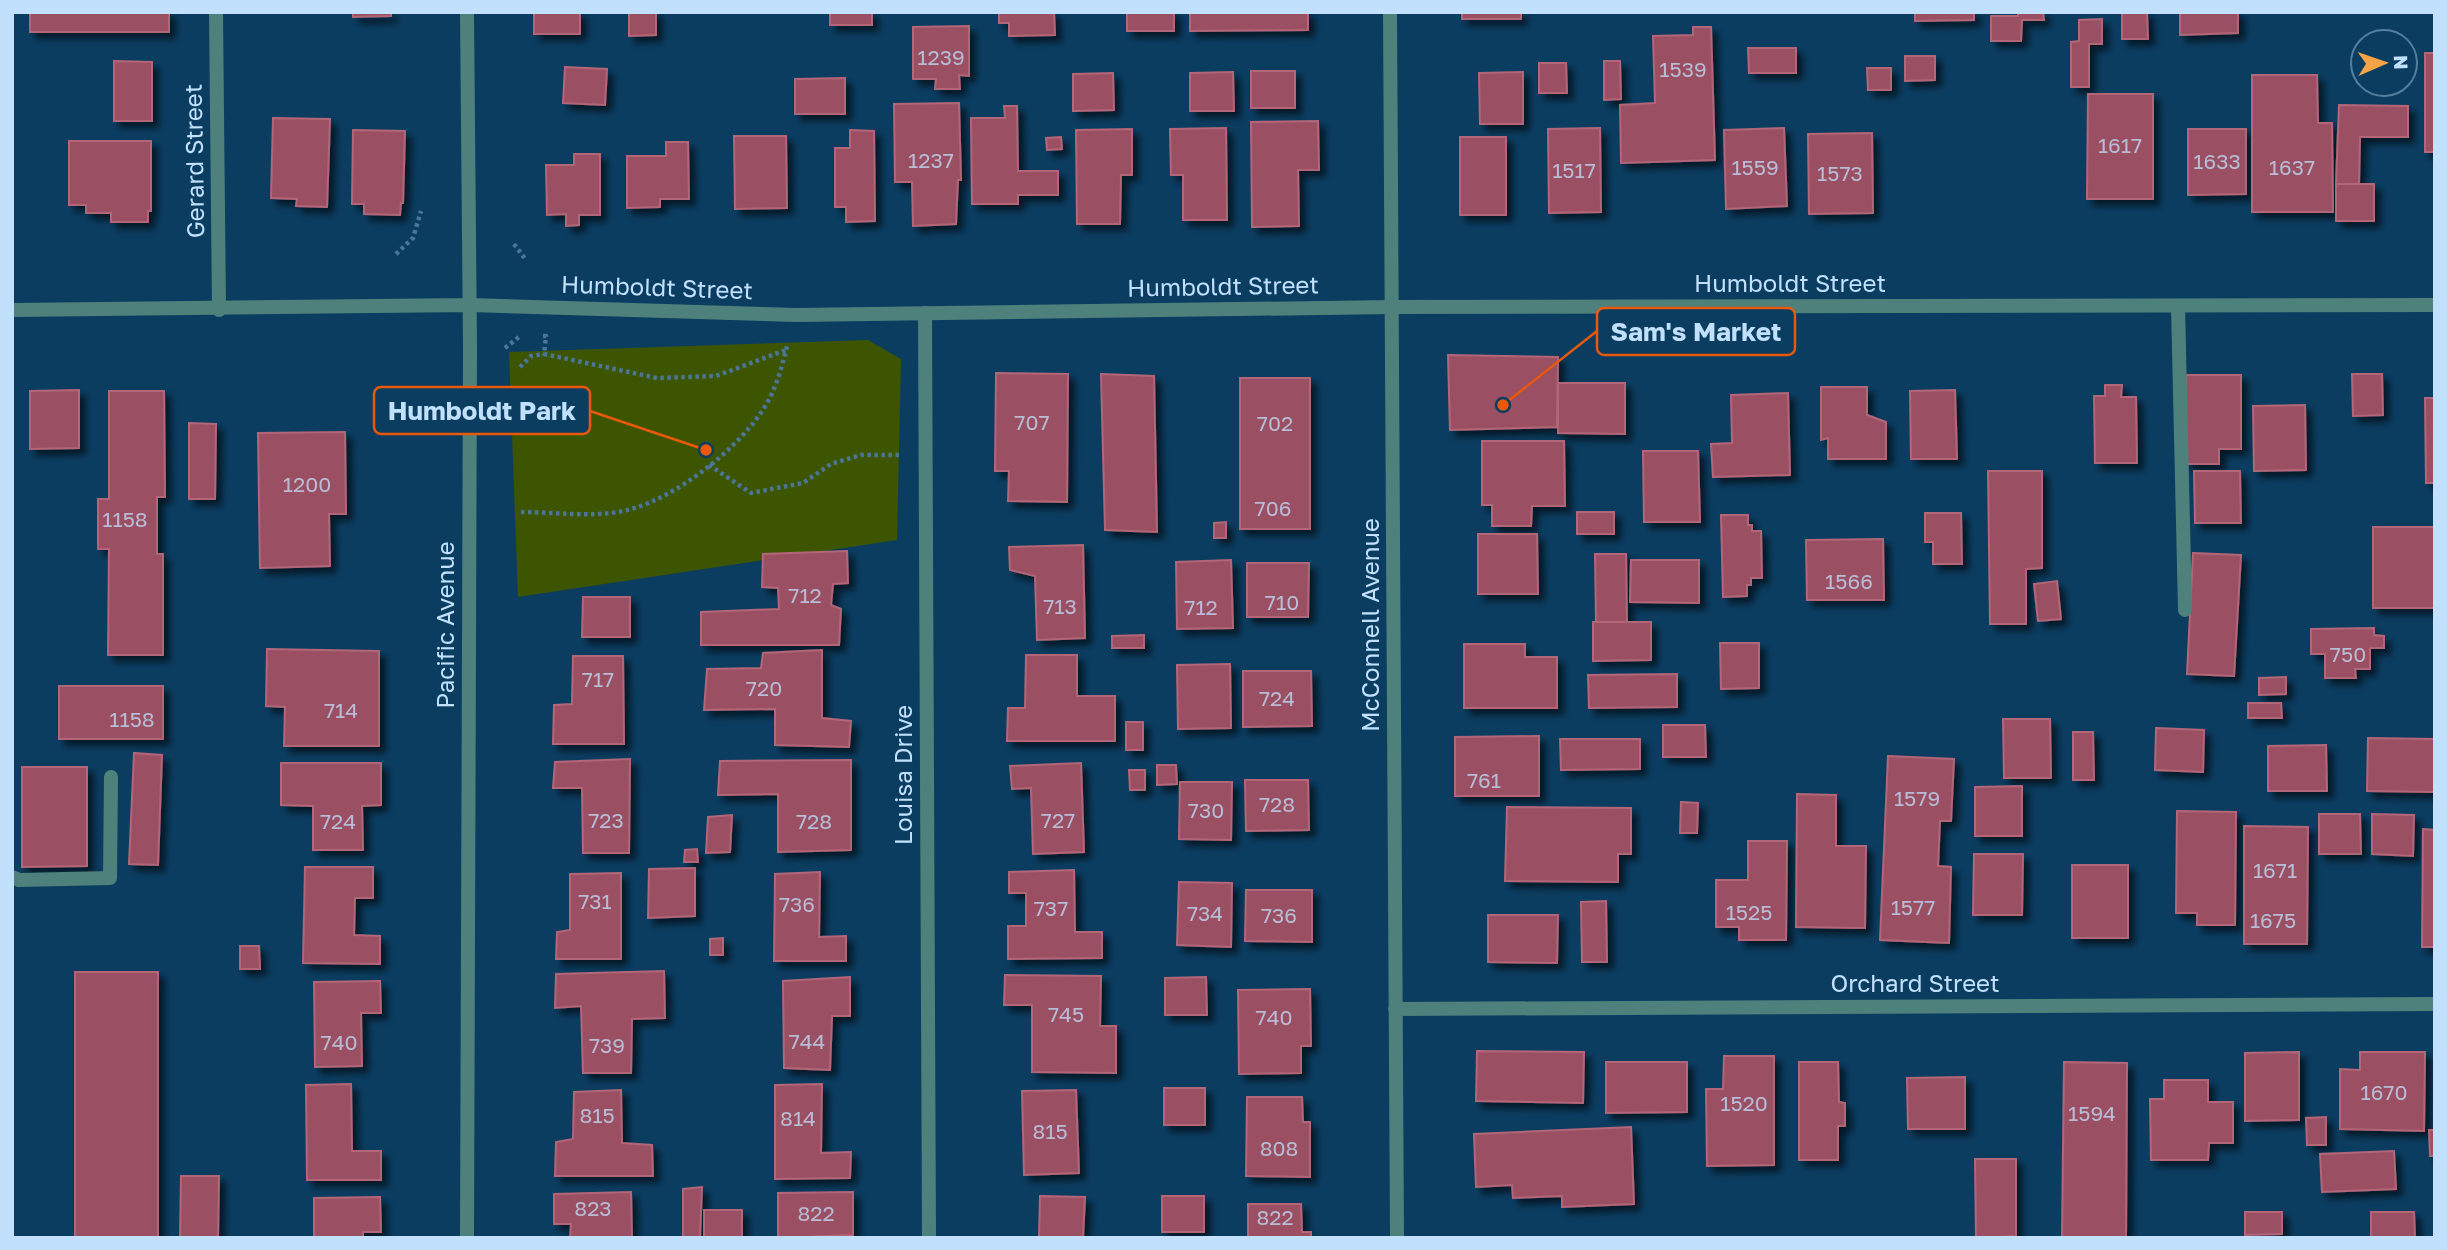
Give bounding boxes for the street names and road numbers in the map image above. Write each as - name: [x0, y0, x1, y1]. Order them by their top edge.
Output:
- street label: Gerard Street: [178, 84, 209, 238]
- street label: Humboldt Street: [1694, 268, 1886, 297]
- street label: Humboldt Street: [561, 269, 753, 304]
- street label: Humboldt Street: [1127, 269, 1319, 302]
- street label: McConnell Avenue: [1355, 518, 1384, 732]
- street label: Pacific Avenue: [430, 541, 459, 709]
- street label: Louisa Drive: [888, 705, 917, 845]
- street label: Orchard Street: [1830, 968, 2000, 997]

